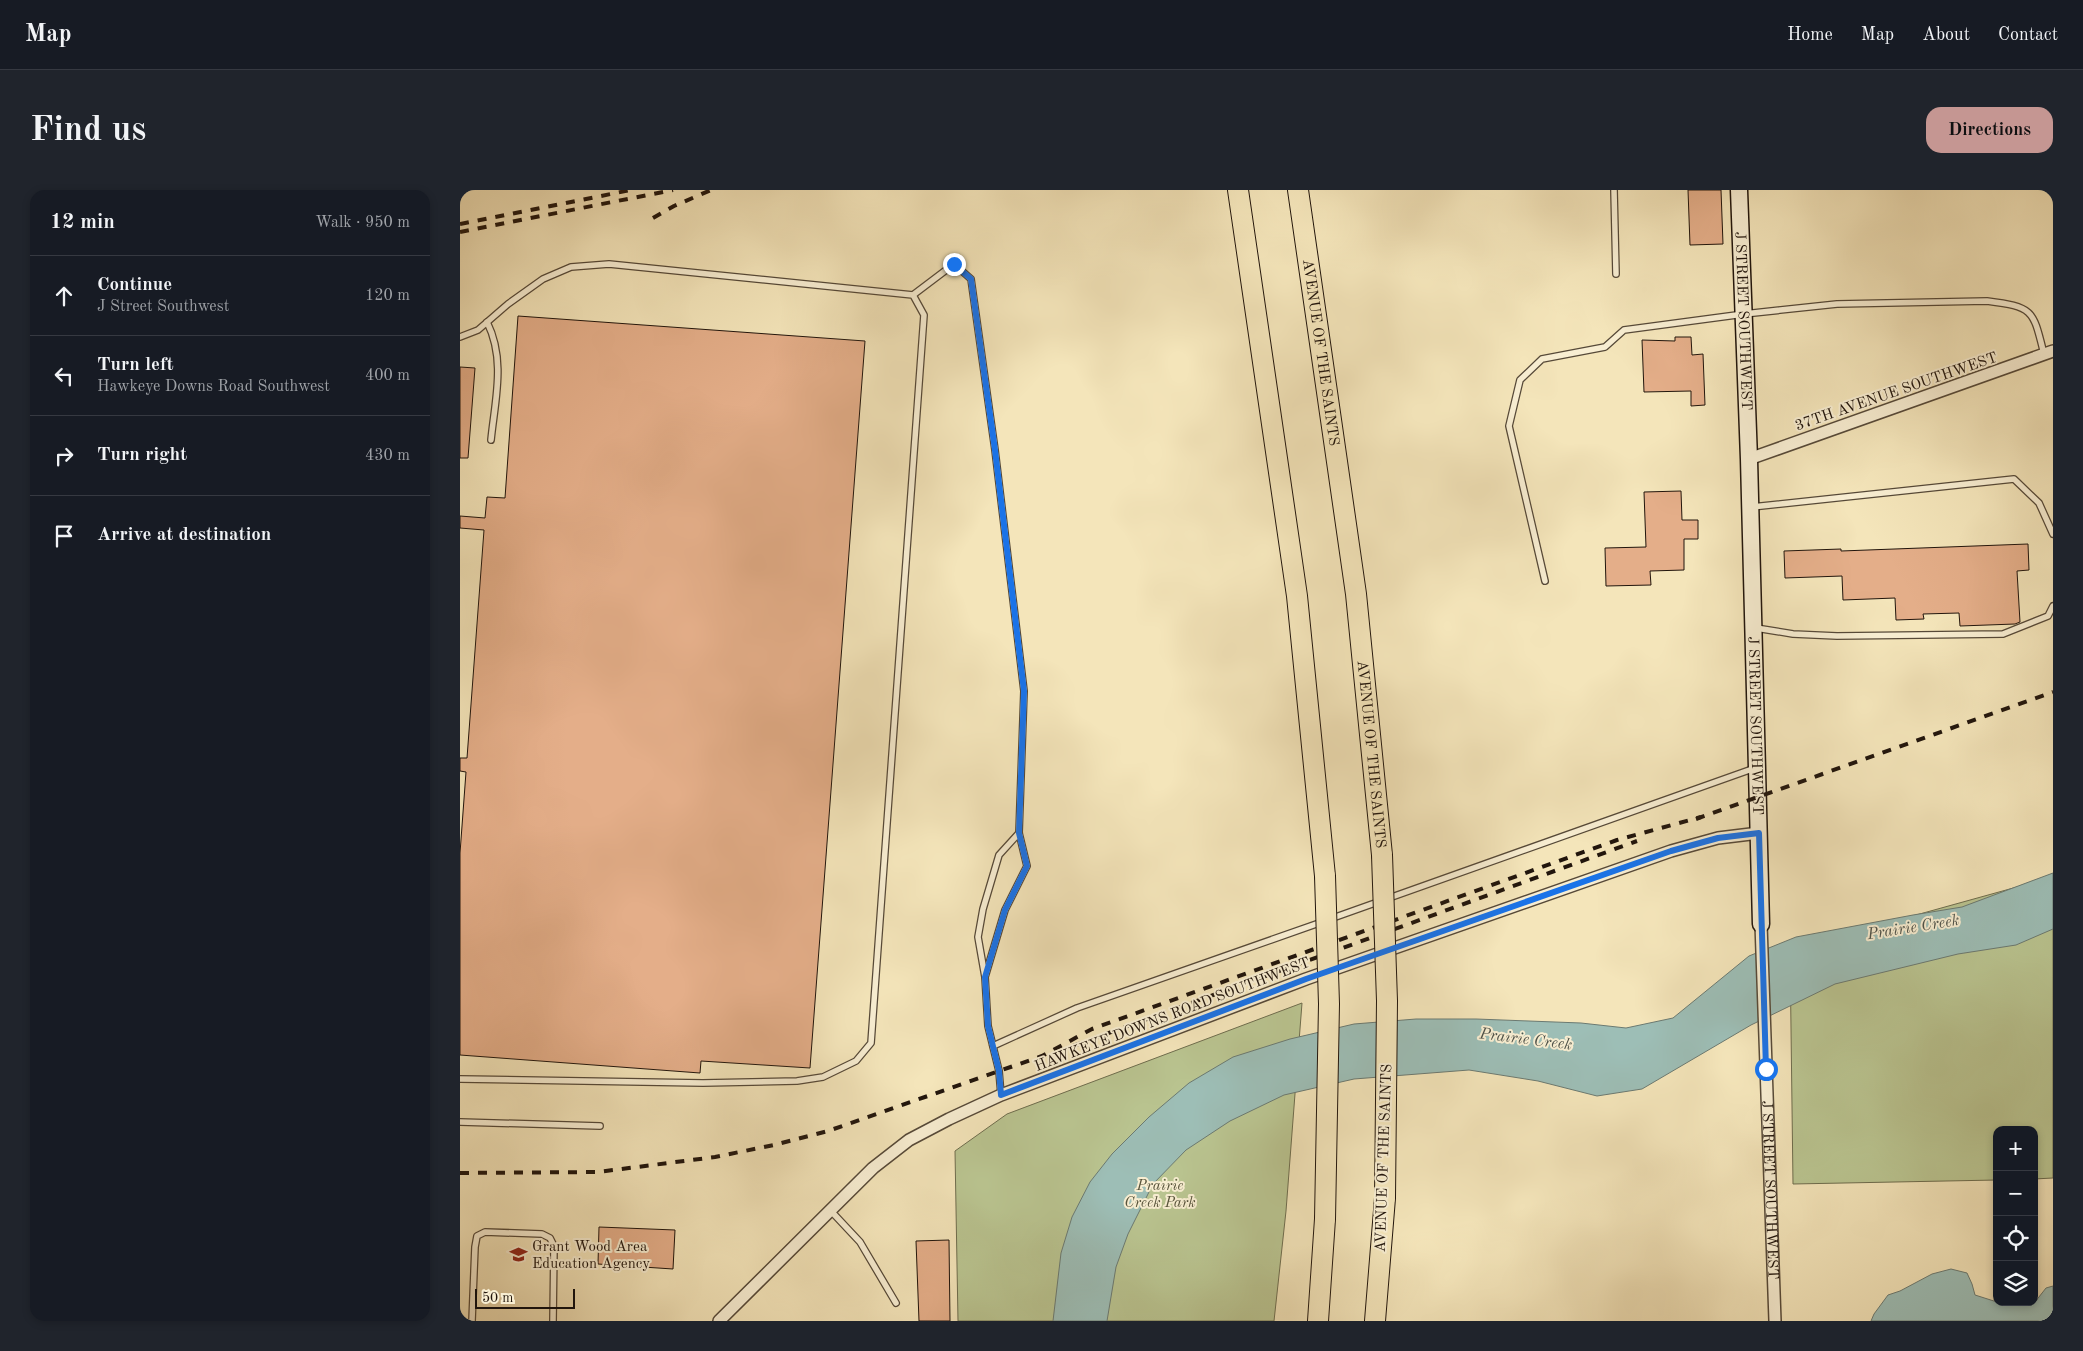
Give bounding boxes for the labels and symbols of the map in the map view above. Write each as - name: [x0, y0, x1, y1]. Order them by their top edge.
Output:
- street label: J STREET SOUTHWEST: [1732, 231, 1753, 411]
- route end: [943, 253, 966, 276]
- street label: AVENUE OF THE SAINTS: [1299, 258, 1341, 447]
- street label: 37TH AVENUE SOUTHWEST: [1793, 351, 2000, 434]
- street label: J STREET SOUTHWEST: [1745, 636, 1764, 815]
- street label: AVENUE OF THE SAINTS: [1354, 660, 1387, 849]
- water label: Prairie Creek: [1865, 913, 1961, 943]
- street label: HAWKEYE DOWNS ROAD SOUTHWEST: [1033, 956, 1312, 1075]
- water label: Prairie Creek: [1478, 1026, 1573, 1054]
- route start: [1755, 1058, 1778, 1081]
- street label: AVENUE OF THE SAINTS: [1374, 1064, 1395, 1253]
- street label: J STREET SOUTHWEST: [1758, 1100, 1780, 1280]
- park label: Prairie Creek Park: [1124, 1179, 1196, 1211]
- place label: Grant Wood Area Education Agency: [532, 1240, 650, 1272]
- school or university icon: Grant Wood Area Education Agency: [508, 1245, 528, 1265]
- scale bar: [475, 1286, 575, 1309]

